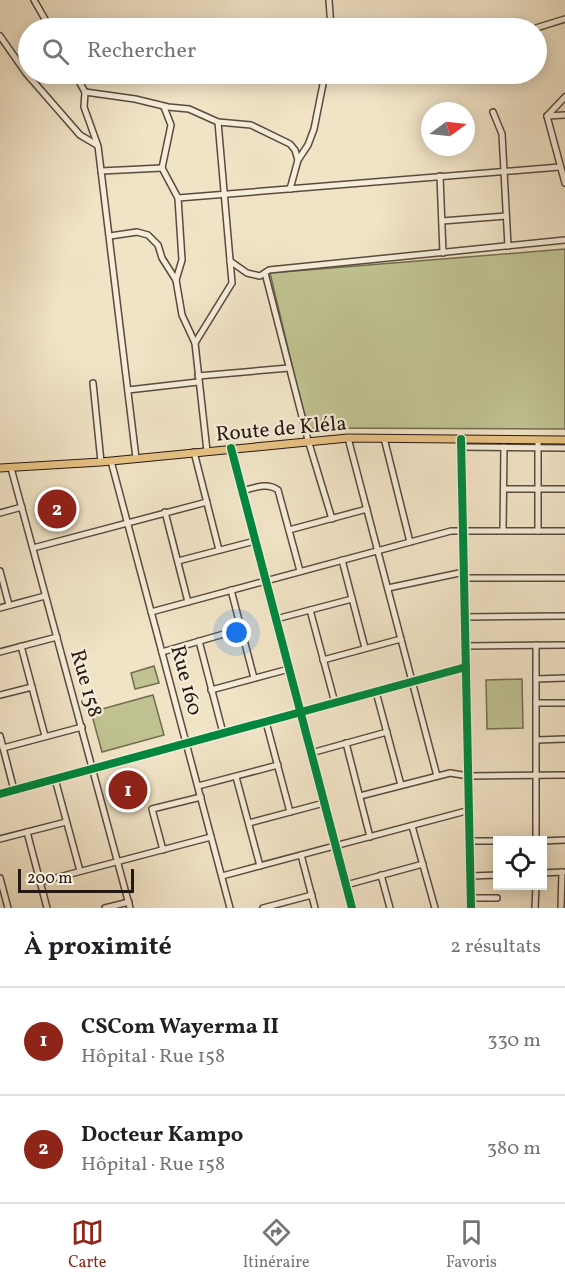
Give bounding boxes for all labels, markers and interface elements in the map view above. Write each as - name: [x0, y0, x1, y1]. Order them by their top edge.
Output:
- search box: [18, 18, 547, 84]
- icon: search: [39, 35, 72, 68]
- text: Rechercher: [87, 36, 196, 67]
- north arrow: [421, 102, 475, 156]
- street label: Route de Kléla: [214, 409, 348, 450]
- pin: 2: [38, 486, 76, 532]
- your location: [222, 618, 251, 647]
- street label: Rue 160: [162, 642, 209, 719]
- street label: Rue 158: [62, 646, 109, 721]
- pin: 1: [108, 768, 148, 812]
- map controls: [493, 836, 547, 890]
- button: locate: [493, 836, 547, 890]
- scale bar: [18, 866, 134, 894]
- text: 200 m: [27, 868, 72, 890]
- text: À proximité: [24, 929, 172, 965]
- text: 2 résultats: [450, 933, 541, 961]
- text: CSCom Wayerma II: [81, 1012, 279, 1043]
- text: 1: [39, 1027, 48, 1055]
- text: 330 m: [487, 1027, 541, 1055]
- text: Hôpital · Rue 158: [81, 1043, 225, 1071]
- text: Docteur Kampo: [81, 1120, 243, 1151]
- text: 2: [38, 1135, 49, 1163]
- text: 380 m: [487, 1135, 541, 1163]
- text: Hôpital · Rue 158: [81, 1151, 225, 1179]
- tab: Carte: [68, 1216, 106, 1274]
- tab: Itinéraire: [243, 1216, 310, 1274]
- tab: Favoris: [446, 1216, 497, 1274]

